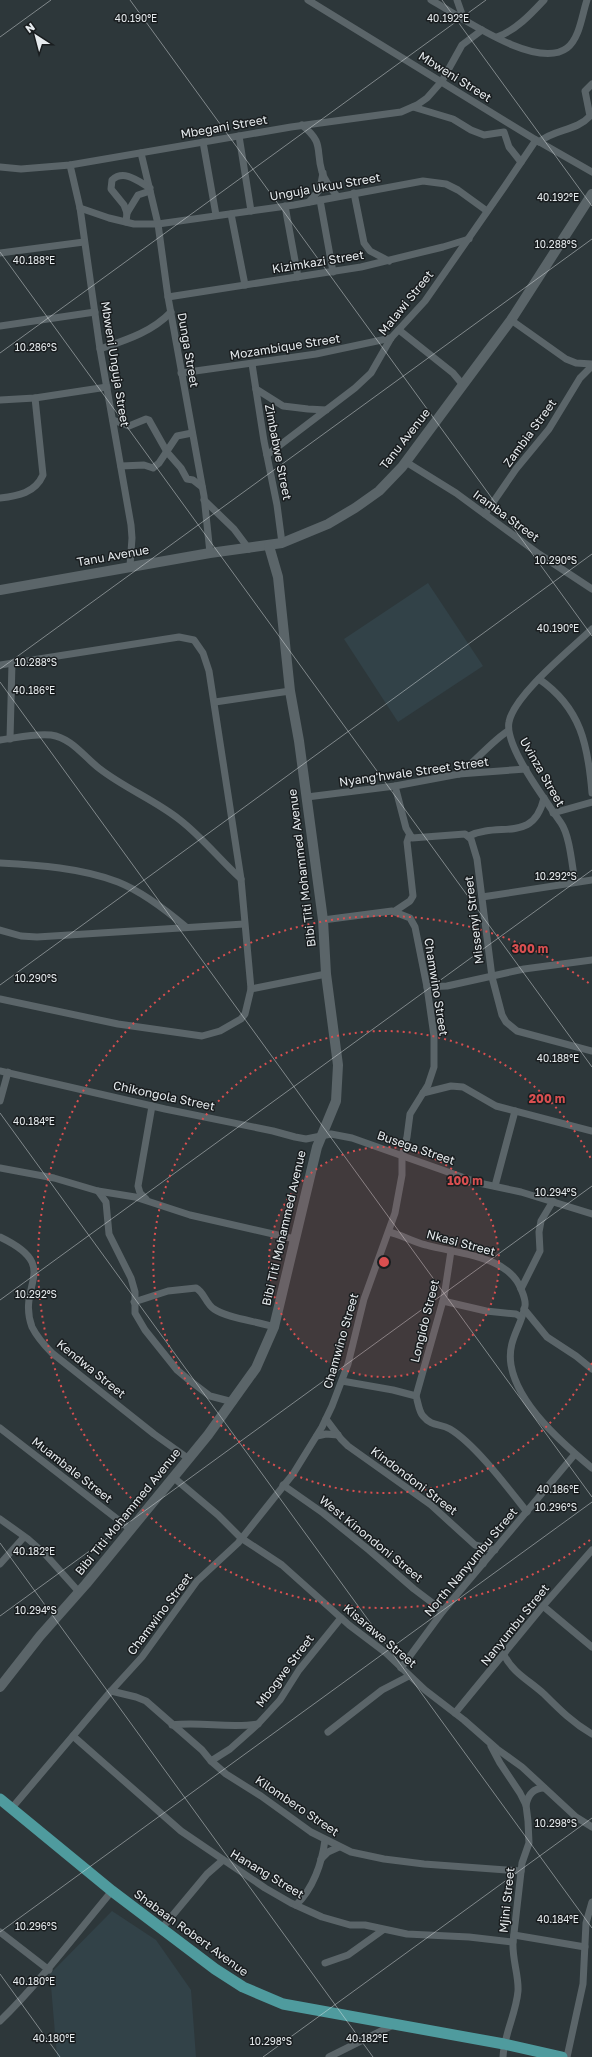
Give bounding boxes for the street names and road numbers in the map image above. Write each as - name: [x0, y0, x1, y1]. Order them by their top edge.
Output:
- street label: Mbweni Street: [416, 48, 495, 105]
- street label: Mbegani Street: [179, 111, 269, 142]
- street label: Unguja Ukuu Street: [268, 169, 382, 204]
- street label: Kizimkazi Street: [271, 247, 365, 276]
- street label: Malawi Street: [375, 267, 436, 338]
- street label: Mbweni Unguja Street: [98, 300, 133, 428]
- street label: Dunga Street: [175, 311, 202, 389]
- street label: Mozambique Street: [229, 330, 341, 363]
- street label: Zambia Street: [500, 396, 559, 470]
- street label: Zimbabwe Street: [262, 403, 295, 501]
- street label: Tanu Avenue: [376, 405, 433, 472]
- street label: Iramba Street: [470, 486, 543, 545]
- street label: Tanu Avenue: [76, 542, 150, 569]
- street label: Uvinza Street: [517, 734, 568, 809]
- street label: Nyang'hwale Street Street: [338, 754, 490, 789]
- street label: Bibi Titi Mohammed Avenue: [284, 788, 319, 948]
- street label: Missenyi Street: [461, 875, 486, 965]
- street label: Chamwino Street: [421, 937, 452, 1037]
- street label: Chikongola Street: [112, 1077, 217, 1114]
- street label: Busega Street: [375, 1127, 457, 1168]
- street label: Bibi Titi Mohammed Avenue: [258, 1149, 309, 1307]
- street label: Nkasi Street: [425, 1226, 497, 1259]
- street label: Longido Street: [407, 1278, 442, 1364]
- street label: Chamwino Street: [320, 1291, 361, 1390]
- street label: Kendwa Street: [54, 1336, 129, 1401]
- street label: Muambale Street: [29, 1433, 116, 1506]
- street label: Kindondoni Street: [368, 1443, 461, 1518]
- street label: Bibi Titi Mohammed Avenue: [72, 1445, 184, 1578]
- street label: West Kinondoni Street: [316, 1492, 426, 1585]
- street label: North Nanyumbu Street: [421, 1504, 521, 1619]
- street label: Chamwino Street: [124, 1570, 195, 1658]
- street label: Nanyumbu Street: [477, 1581, 552, 1669]
- street label: Kisarawe Street: [341, 1601, 420, 1671]
- street label: Mbogwe Street: [252, 1631, 317, 1710]
- street label: Kilombero Street: [253, 1772, 342, 1839]
- street label: Hanang Street: [228, 1846, 307, 1902]
- street label: Mjini Street: [496, 1866, 517, 1933]
- street label: Shabaan Robert Avenue: [131, 1886, 251, 1979]

